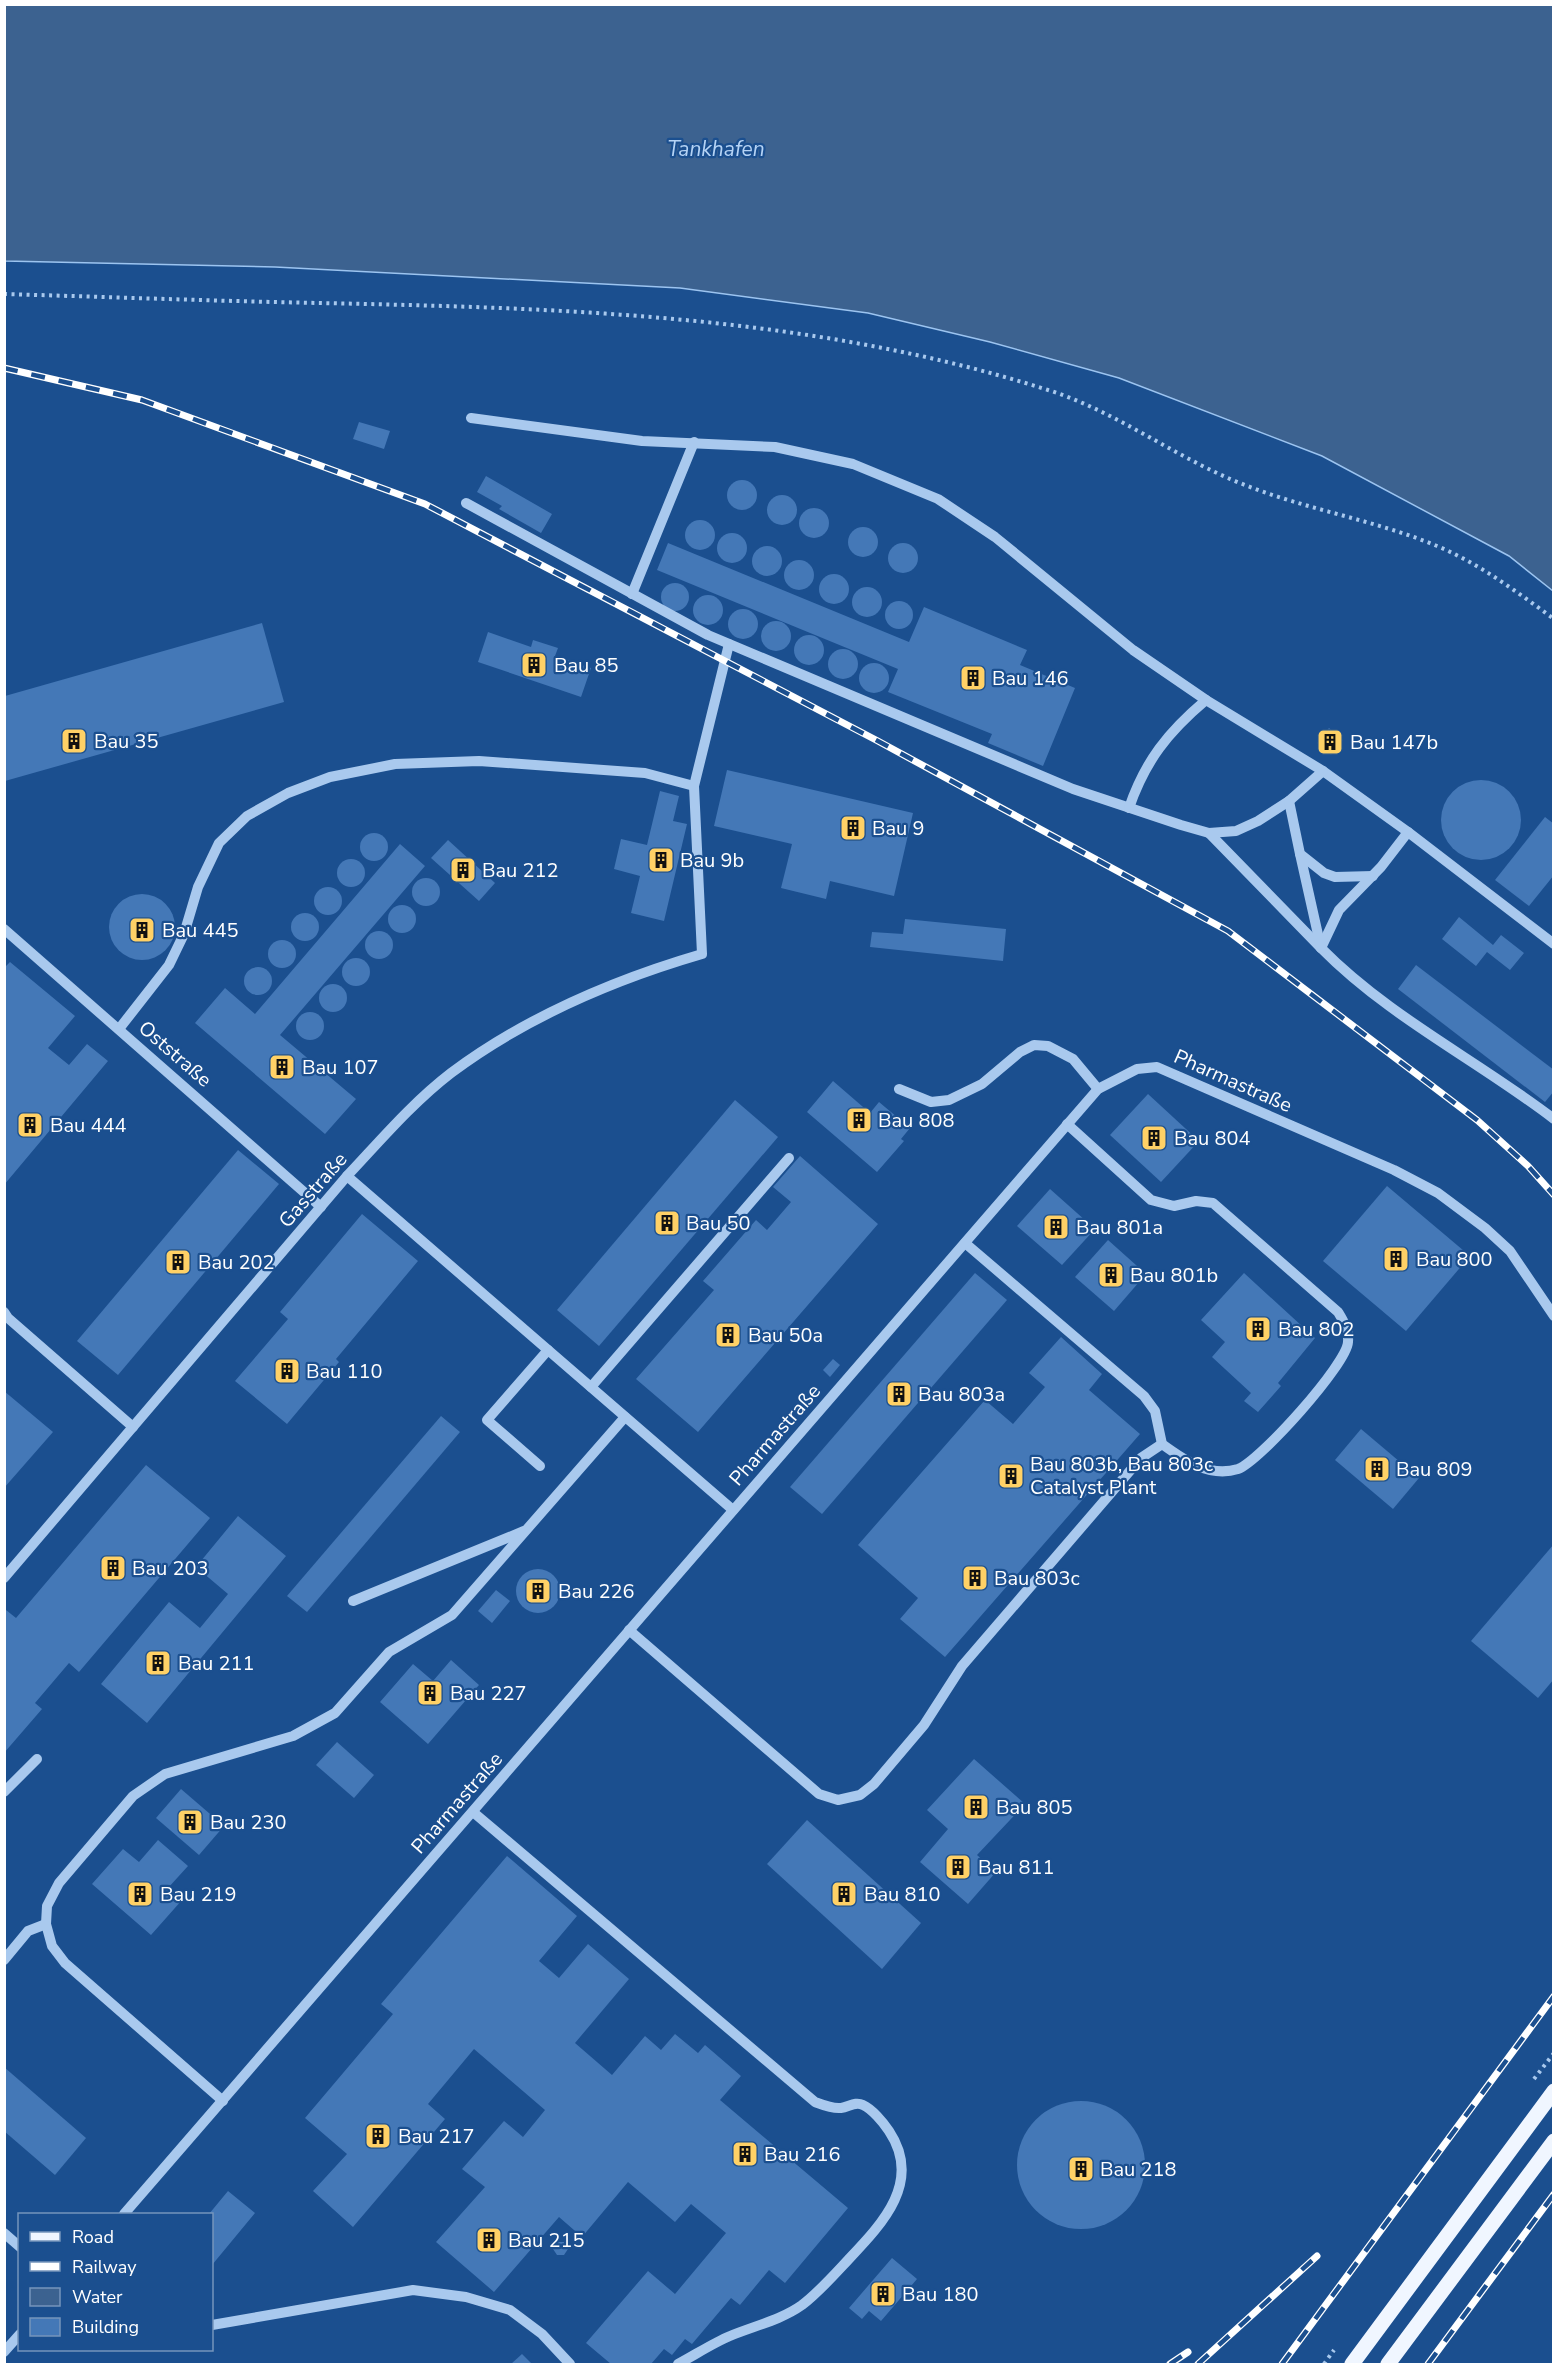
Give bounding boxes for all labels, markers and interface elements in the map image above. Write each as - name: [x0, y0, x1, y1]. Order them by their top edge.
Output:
- water label: Tankhafen: [667, 135, 765, 163]
- building icon: Bau 85: [519, 650, 549, 680]
- place label: Bau 85: [554, 652, 618, 679]
- building icon: Bau 146: [958, 663, 988, 693]
- place label: Bau 146: [992, 665, 1068, 692]
- building icon: Bau 35: [59, 726, 89, 756]
- building icon: Bau 147b: [1315, 727, 1345, 757]
- place label: Bau 35: [94, 728, 158, 755]
- place label: Bau 147b: [1350, 729, 1438, 756]
- building icon: Bau 9: [838, 813, 868, 843]
- place label: Bau 9: [872, 815, 924, 842]
- building icon: Bau 9b: [646, 845, 676, 875]
- place label: Bau 9b: [680, 847, 744, 874]
- building icon: Bau 212: [448, 855, 478, 885]
- place label: Bau 212: [482, 857, 558, 884]
- building icon: Bau 445: [127, 915, 157, 945]
- place label: Bau 445: [162, 917, 238, 944]
- street label: Oststraße: [133, 1015, 217, 1093]
- street label: Pharmastraße: [1170, 1043, 1296, 1119]
- building icon: Bau 107: [267, 1052, 297, 1082]
- place label: Bau 107: [302, 1054, 378, 1081]
- building icon: Bau 808: [844, 1105, 874, 1135]
- place label: Bau 808: [878, 1107, 954, 1134]
- building icon: Bau 444: [15, 1110, 45, 1140]
- place label: Bau 444: [50, 1112, 126, 1139]
- building icon: Bau 804: [1139, 1123, 1169, 1153]
- place label: Bau 804: [1174, 1125, 1250, 1152]
- street label: Gasstraße: [273, 1146, 353, 1234]
- building icon: Bau 50: [652, 1208, 682, 1238]
- place label: Bau 50: [686, 1210, 750, 1237]
- building icon: Bau 801a: [1041, 1212, 1071, 1242]
- place label: Bau 801a: [1076, 1214, 1163, 1241]
- building icon: Bau 800: [1381, 1244, 1411, 1274]
- place label: Bau 800: [1416, 1246, 1492, 1273]
- building icon: Bau 202: [163, 1247, 193, 1277]
- place label: Bau 202: [198, 1249, 274, 1276]
- building icon: Bau 801b: [1096, 1260, 1126, 1290]
- place label: Bau 801b: [1130, 1262, 1218, 1289]
- building icon: Bau 802: [1243, 1314, 1273, 1344]
- place label: Bau 802: [1278, 1316, 1354, 1343]
- building icon: Bau 50a: [713, 1320, 743, 1350]
- place label: Bau 50a: [748, 1322, 823, 1349]
- building icon: Bau 110: [272, 1356, 302, 1386]
- place label: Bau 110: [306, 1358, 382, 1385]
- street label: Pharmastraße: [723, 1378, 827, 1492]
- building icon: Bau 803a: [884, 1379, 914, 1409]
- place label: Bau 803a: [918, 1381, 1005, 1408]
- place label: Bau 803b, Bau 803c Catalyst Plant: [1030, 1451, 1213, 1501]
- building icon: Bau 809: [1362, 1454, 1392, 1484]
- place label: Bau 809: [1396, 1456, 1472, 1483]
- building icon: Bau 803b, Bau 803c Catalyst Plant: [996, 1461, 1026, 1491]
- building icon: Bau 203: [98, 1553, 128, 1583]
- place label: Bau 203: [132, 1555, 208, 1582]
- building icon: Bau 803c: [960, 1563, 990, 1593]
- place label: Bau 803c: [994, 1565, 1080, 1592]
- building icon: Bau 226: [523, 1576, 553, 1606]
- place label: Bau 226: [558, 1578, 634, 1605]
- building icon: Bau 211: [143, 1648, 173, 1678]
- place label: Bau 211: [178, 1650, 254, 1677]
- building icon: Bau 227: [415, 1678, 445, 1708]
- place label: Bau 227: [450, 1680, 526, 1707]
- street label: Pharmastraße: [405, 1746, 509, 1860]
- building icon: Bau 805: [961, 1792, 991, 1822]
- place label: Bau 805: [996, 1794, 1072, 1821]
- building icon: Bau 230: [175, 1807, 205, 1837]
- place label: Bau 230: [210, 1809, 286, 1836]
- building icon: Bau 811: [943, 1852, 973, 1882]
- place label: Bau 811: [978, 1854, 1054, 1881]
- building icon: Bau 219: [125, 1879, 155, 1909]
- building icon: Bau 810: [829, 1879, 859, 1909]
- place label: Bau 219: [160, 1881, 236, 1908]
- place label: Bau 810: [864, 1881, 940, 1908]
- building icon: Bau 217: [363, 2121, 393, 2151]
- place label: Bau 217: [398, 2123, 474, 2150]
- building icon: Bau 216: [730, 2139, 760, 2169]
- place label: Bau 216: [764, 2141, 840, 2168]
- building icon: Bau 218: [1066, 2154, 1096, 2184]
- place label: Bau 218: [1100, 2156, 1176, 2183]
- legend: [18, 2213, 213, 2351]
- text: Road: [72, 2225, 114, 2249]
- building icon: Bau 215: [474, 2225, 504, 2255]
- place label: Bau 215: [508, 2227, 584, 2254]
- text: Railway: [72, 2255, 137, 2279]
- building icon: Bau 180: [868, 2279, 898, 2309]
- place label: Bau 180: [902, 2281, 978, 2308]
- text: Water: [72, 2285, 123, 2309]
- text: Building: [72, 2315, 139, 2339]

